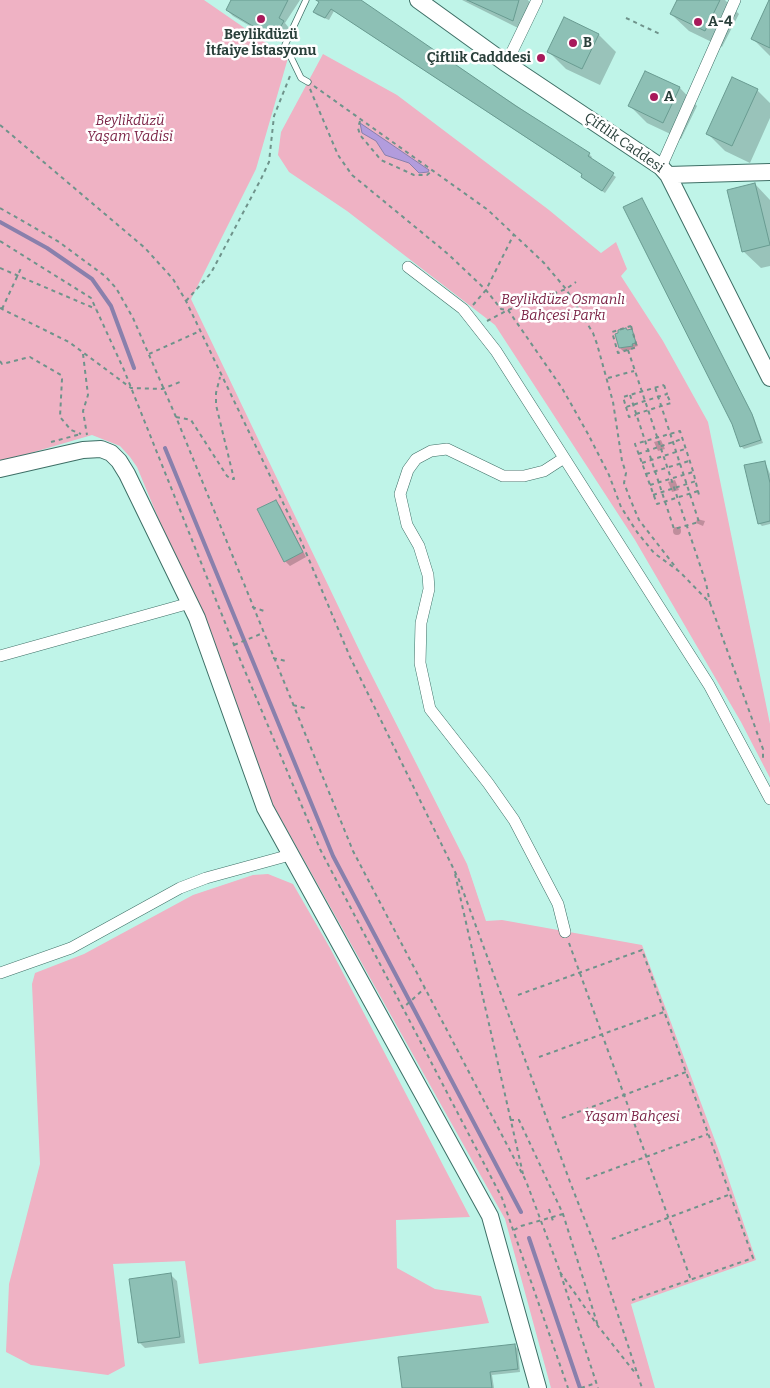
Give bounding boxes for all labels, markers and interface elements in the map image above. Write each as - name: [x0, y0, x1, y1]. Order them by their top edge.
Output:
- marker: Beylikdüzü İtfaiye İstasyonu: [255, 13, 267, 25]
- place label: A-4: [708, 14, 733, 30]
- marker: A-4: [692, 16, 704, 28]
- place label: Beylikdüzü İtfaiye İstasyonu: [206, 27, 316, 59]
- place label: B: [583, 35, 592, 51]
- marker: B: [567, 37, 579, 49]
- place label: Çiftlik Cadddesi: [427, 50, 531, 66]
- marker: Çiftlik Cadddesi: [535, 52, 547, 64]
- place label: A: [664, 89, 674, 105]
- marker: A: [648, 91, 660, 103]
- street label: Çiftlik Caddesi: [581, 109, 667, 177]
- park label: Beylikdüzü Yaşam Vadisi: [87, 113, 173, 146]
- park label: Beylikdüze Osmanlı Bahçesi Parkı: [501, 292, 625, 324]
- park label: Yaşam Bahçesi: [584, 1109, 680, 1125]

